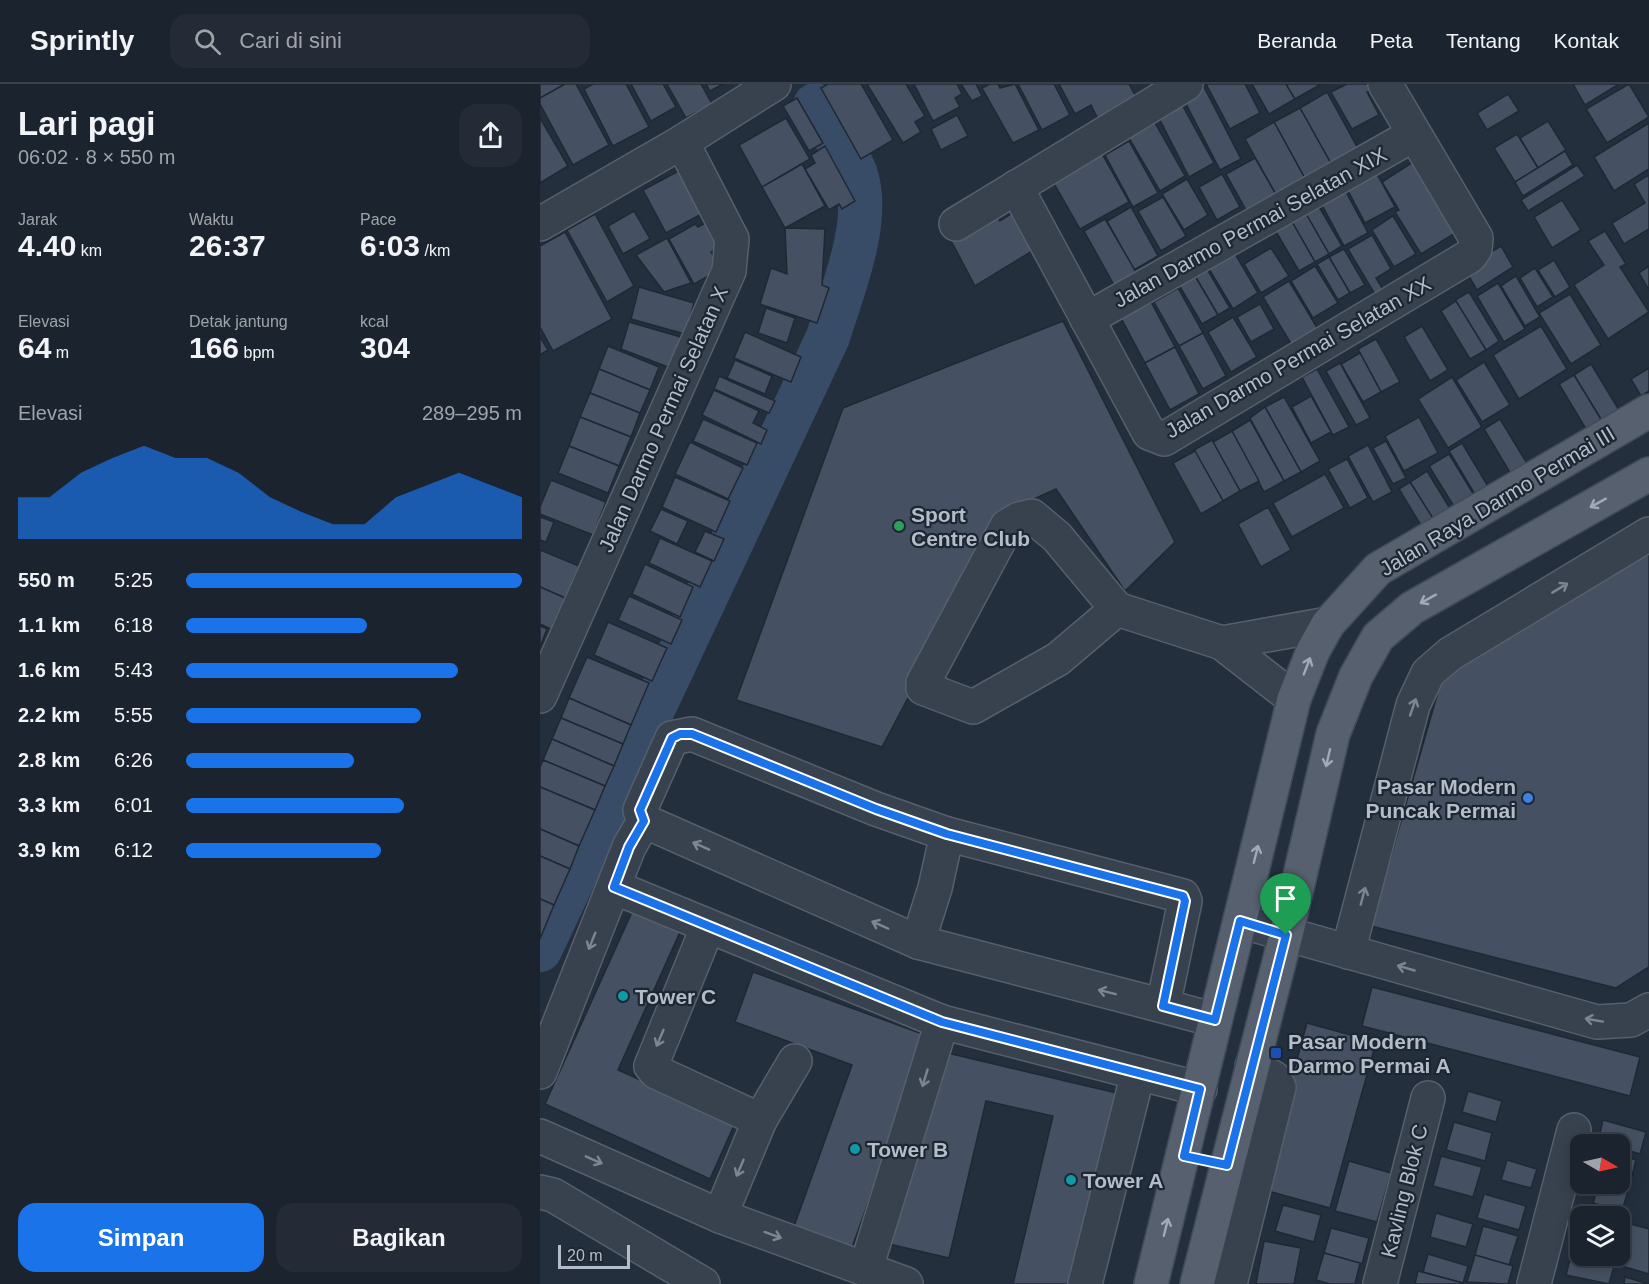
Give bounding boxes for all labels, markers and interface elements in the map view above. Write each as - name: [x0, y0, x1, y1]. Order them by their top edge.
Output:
- search box: [170, 14, 590, 68]
- text: Sprintly: [30, 25, 134, 56]
- icon: search: [191, 25, 224, 58]
- text: Cari di sini: [239, 28, 342, 53]
- text: Beranda: [1257, 29, 1337, 52]
- text: Peta: [1370, 29, 1413, 52]
- text: Tentang: [1446, 29, 1521, 52]
- text: Kontak: [1554, 29, 1619, 52]
- button: share: [459, 104, 522, 167]
- text: Lari pagi: [18, 105, 156, 142]
- street label: Jalan Darmo Permai Selatan XIX: [1110, 142, 1390, 312]
- text: 06:02 · 8 × 550 m: [18, 146, 175, 168]
- text: Jarak: [18, 211, 57, 228]
- text: Waktu: [189, 211, 234, 228]
- text: Pace: [360, 211, 396, 228]
- text: 4.40: [18, 229, 76, 262]
- text: 26:37: [189, 229, 266, 262]
- text: 6:03: [360, 229, 420, 262]
- text: km: [76, 242, 102, 259]
- text: /km: [420, 242, 450, 259]
- street label: Jalan Darmo Permai Selatan XX: [1161, 271, 1435, 443]
- street label: Jalan Darmo Permai Selatan X: [594, 283, 732, 555]
- text: Elevasi: [18, 313, 70, 330]
- text: Detak jantung: [189, 313, 288, 330]
- text: kcal: [360, 313, 388, 330]
- text: 64: [18, 331, 51, 364]
- text: 166: [189, 331, 239, 364]
- text: 304: [360, 331, 410, 364]
- text: m: [51, 344, 69, 361]
- text: bpm: [239, 344, 275, 361]
- text: Elevasi: [18, 402, 82, 424]
- text: 289–295 m: [422, 402, 522, 424]
- street label: Jalan Raya Darmo Permai III: [1376, 422, 1618, 580]
- one-way arrow: [1590, 497, 1607, 509]
- place label: Sport Centre Club: [911, 503, 1030, 550]
- marker: Sport Centre Club: [892, 519, 906, 533]
- text: 550 m: [18, 569, 75, 591]
- text: 5:25: [114, 569, 153, 591]
- one-way arrow: [1551, 581, 1568, 593]
- one-way arrow: [1420, 593, 1437, 605]
- text: 1.1 km: [18, 614, 80, 636]
- text: 6:18: [114, 614, 153, 636]
- one-way arrow: [1302, 657, 1313, 676]
- text: 1.6 km: [18, 659, 80, 681]
- text: 5:43: [114, 659, 153, 681]
- one-way arrow: [1408, 698, 1419, 717]
- text: 2.2 km: [18, 704, 80, 726]
- text: 5:55: [114, 704, 153, 726]
- one-way arrow: [1321, 748, 1333, 767]
- text: 2.8 km: [18, 749, 80, 771]
- text: 6:26: [114, 749, 153, 771]
- place label: Pasar Modern Puncak Permai: [1365, 775, 1516, 822]
- marker: Pasar Modern Puncak Permai: [1521, 791, 1535, 805]
- text: 3.3 km: [18, 794, 80, 816]
- text: 6:01: [114, 794, 153, 816]
- text: 3.9 km: [18, 839, 80, 861]
- text: 6:12: [114, 839, 153, 861]
- one-way arrow: [693, 840, 711, 852]
- one-way arrow: [1251, 845, 1263, 864]
- pin: [1260, 873, 1311, 935]
- icon: arrive: [1269, 882, 1302, 915]
- one-way arrow: [1357, 887, 1369, 906]
- one-way arrow: [871, 919, 889, 930]
- one-way arrow: [586, 932, 597, 950]
- one-way arrow: [1397, 962, 1416, 974]
- place label: Tower C: [635, 985, 716, 1008]
- one-way arrow: [1097, 986, 1116, 997]
- marker: Tower C: [616, 989, 630, 1003]
- one-way arrow: [1584, 1014, 1604, 1025]
- one-way arrow: [654, 1029, 665, 1047]
- place label: Pasar Modern Darmo Permai A: [1288, 1030, 1451, 1077]
- marker: Pasar Modern Darmo Permai A: [1269, 1046, 1283, 1060]
- one-way arrow: [919, 1068, 930, 1087]
- street label: Kavling Blok C: [1376, 1122, 1432, 1260]
- north arrow: [1570, 1134, 1630, 1194]
- map controls: [1570, 1134, 1630, 1266]
- place label: Tower B: [867, 1138, 948, 1161]
- marker: Tower B: [848, 1142, 862, 1156]
- one-way arrow: [584, 1154, 602, 1166]
- one-way arrow: [734, 1158, 745, 1177]
- place label: Tower A: [1083, 1169, 1164, 1192]
- marker: Tower A: [1064, 1173, 1078, 1187]
- button: Simpan: [18, 1203, 264, 1272]
- button: Bagikan: [276, 1203, 522, 1272]
- button: layers: [1570, 1206, 1630, 1266]
- one-way arrow: [1160, 1218, 1172, 1237]
- one-way arrow: [764, 1230, 782, 1241]
- scale bar: [558, 1242, 630, 1270]
- text: 20 m: [567, 1247, 603, 1264]

